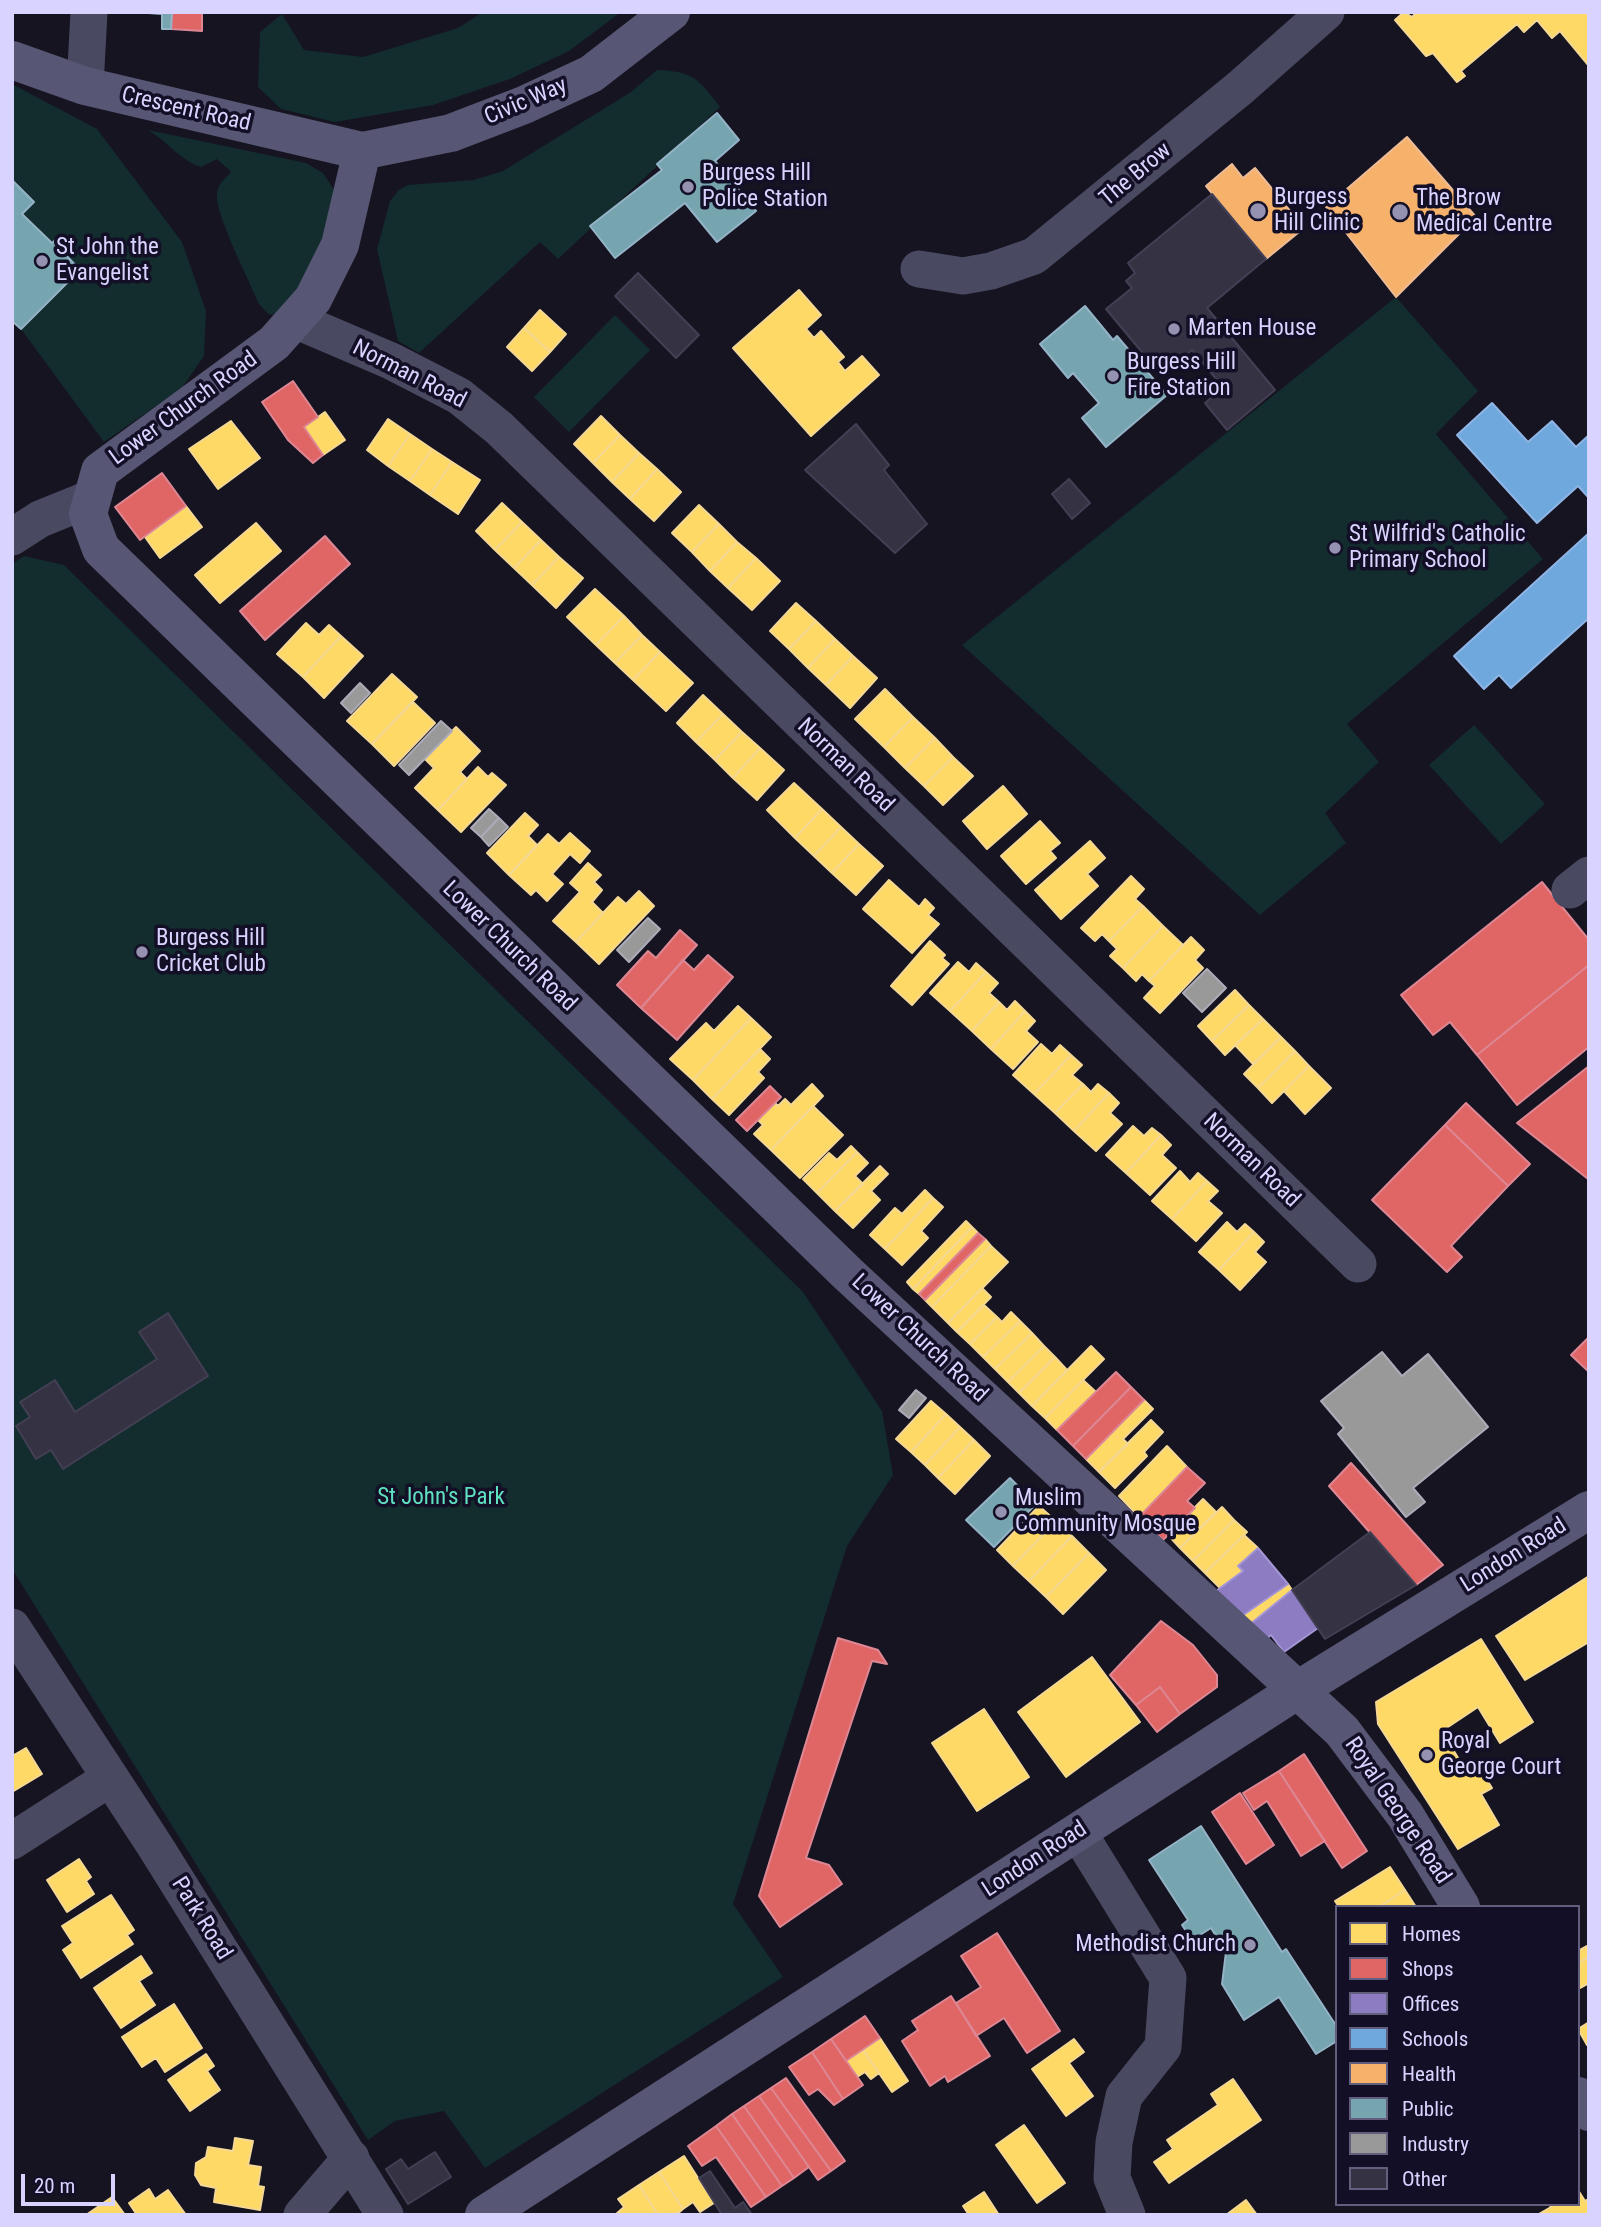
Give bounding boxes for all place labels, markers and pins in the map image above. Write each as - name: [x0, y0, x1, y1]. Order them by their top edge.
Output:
- place label: Burgess Hill Police Station: [702, 160, 828, 214]
- marker: Burgess Hill Police Station: [680, 179, 696, 195]
- place label: Burgess Hill Clinic: [1274, 184, 1360, 238]
- place label: The Brow Medical Centre: [1416, 185, 1552, 239]
- marker: Burgess Hill Clinic: [1248, 201, 1268, 221]
- marker: The Brow Medical Centre: [1390, 202, 1410, 222]
- place label: St John the Evangelist: [56, 234, 159, 288]
- marker: St John the Evangelist: [34, 253, 50, 269]
- place label: Marten House: [1188, 315, 1316, 343]
- marker: Marten House: [1166, 321, 1182, 337]
- place label: Burgess Hill Fire Station: [1127, 349, 1236, 403]
- marker: Burgess Hill Fire Station: [1105, 368, 1121, 384]
- place label: St Wilfrid's Catholic Primary School: [1349, 521, 1526, 575]
- marker: St Wilfrid's Catholic Primary School: [1327, 540, 1343, 556]
- place label: Burgess Hill Cricket Club: [156, 925, 266, 979]
- marker: Burgess Hill Cricket Club: [134, 944, 150, 960]
- place label: Muslim Community Mosque: [1015, 1485, 1196, 1539]
- marker: Muslim Community Mosque: [993, 1504, 1009, 1520]
- place label: Royal George Court: [1441, 1728, 1561, 1782]
- marker: Royal George Court: [1419, 1747, 1435, 1763]
- place label: Methodist Church: [1075, 1931, 1236, 1959]
- marker: Methodist Church: [1242, 1937, 1258, 1953]

